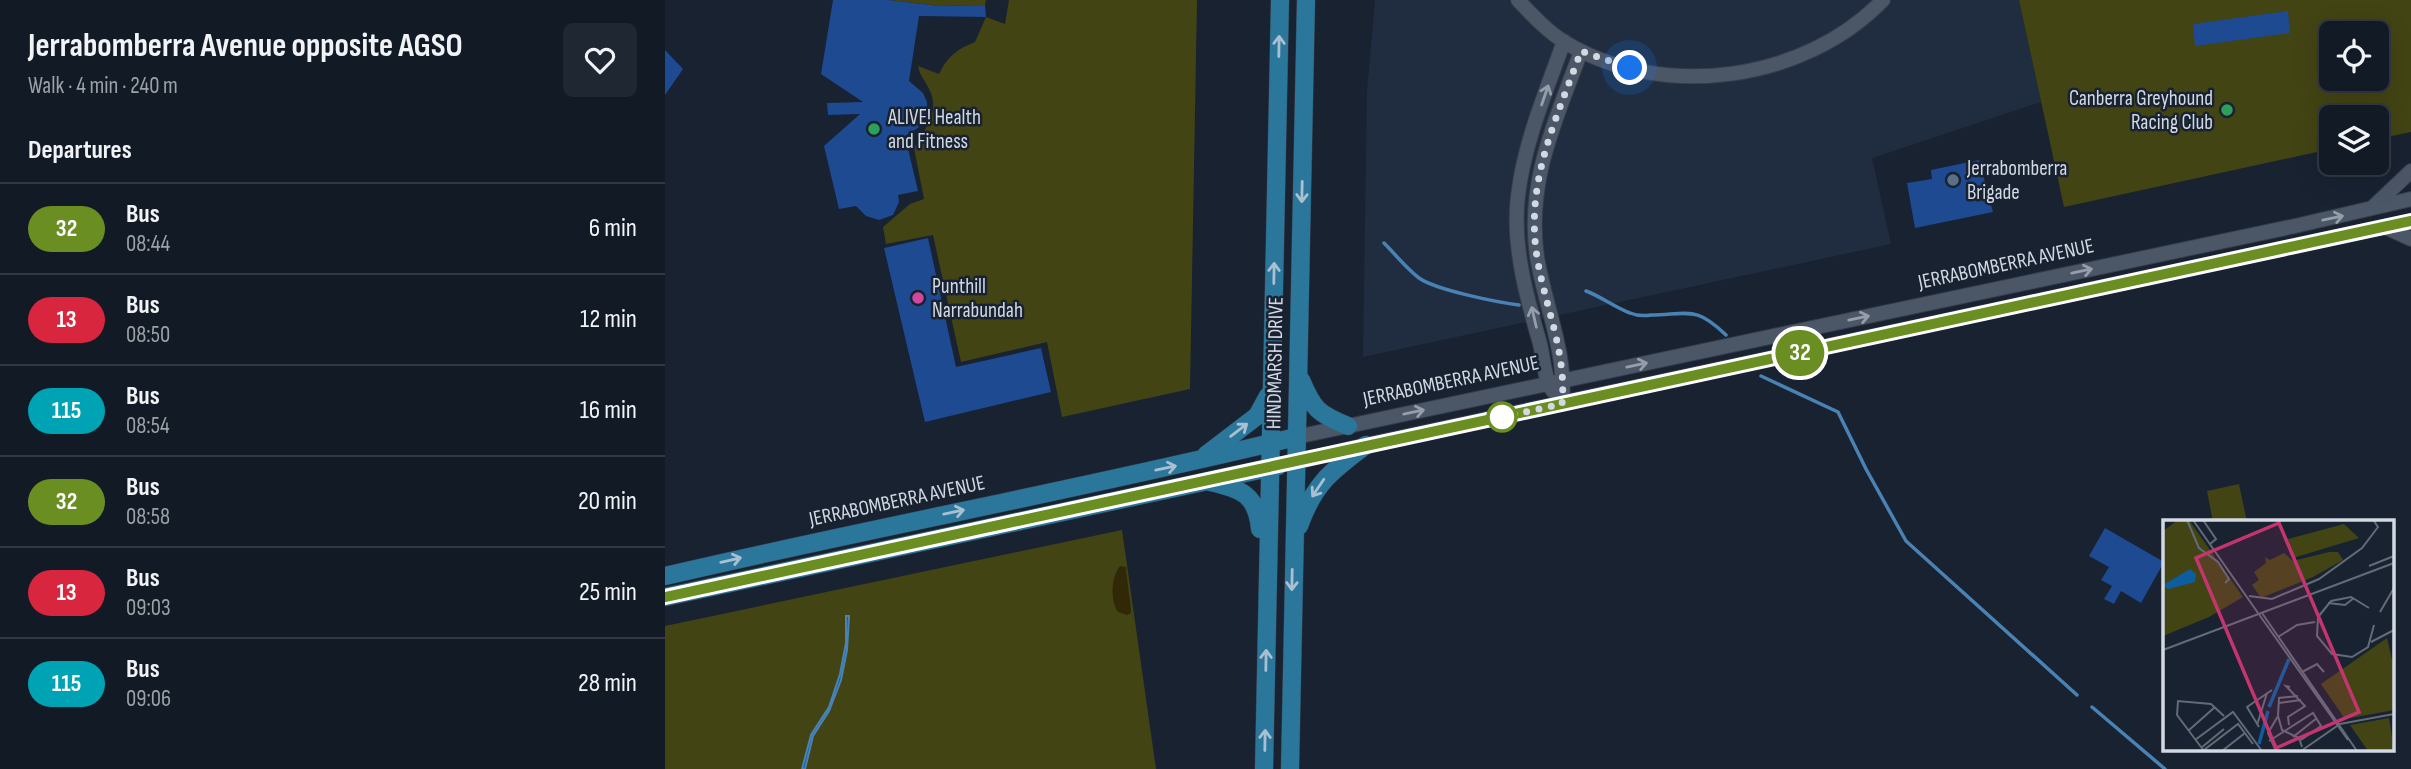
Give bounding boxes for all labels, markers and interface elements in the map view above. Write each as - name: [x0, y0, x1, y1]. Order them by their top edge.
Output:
- map controls: [2319, 21, 2389, 175]
- button: locate: [2319, 21, 2389, 91]
- button: heart: [563, 23, 637, 97]
- text: Jerrabomberra Avenue opposite AGSO: [28, 26, 463, 66]
- one-way arrow: [1272, 35, 1286, 58]
- your location: [1612, 50, 1647, 85]
- text: Walk · 4 min · 240 m: [28, 72, 178, 100]
- one-way arrow: [1540, 85, 1552, 107]
- place label: Canberra Greyhound Racing Club: [2069, 86, 2213, 135]
- marker: Canberra Greyhound Racing Club: [2219, 102, 2235, 118]
- place label: ALIVE! Health and Fitness: [887, 105, 981, 154]
- button: layers: [2319, 105, 2389, 175]
- marker: ALIVE! Health and Fitness: [866, 121, 882, 137]
- text: Departures: [28, 135, 132, 166]
- place label: Jerrabomberra Brigade: [1966, 156, 2067, 205]
- marker: Jerrabomberra Brigade: [1945, 172, 1961, 188]
- one-way arrow: [1295, 180, 1308, 203]
- text: Bus: [126, 199, 160, 230]
- one-way arrow: [2321, 211, 2344, 224]
- text: 6 min: [589, 213, 637, 244]
- text: 32: [56, 214, 77, 243]
- text: 08:44: [126, 230, 170, 258]
- street label: JERRABOMBERRA AVENUE: [1915, 233, 2096, 295]
- one-way arrow: [1268, 262, 1281, 285]
- one-way arrow: [2070, 264, 2093, 278]
- place label: Punthill Narrabundah: [932, 274, 1023, 323]
- text: Bus: [126, 290, 160, 321]
- marker: Punthill Narrabundah: [910, 290, 926, 306]
- street label: HINDMARSH DRIVE: [1261, 297, 1289, 429]
- text: 12 min: [580, 304, 637, 335]
- text: 13: [56, 305, 77, 334]
- one-way arrow: [1526, 306, 1540, 329]
- one-way arrow: [1848, 311, 1870, 324]
- text: 08:50: [126, 321, 170, 349]
- line badge: 32: [1769, 330, 1831, 376]
- text: 32: [1789, 338, 1811, 367]
- street label: JERRABOMBERRA AVENUE: [1360, 350, 1541, 412]
- one-way arrow: [1625, 358, 1648, 372]
- text: Bus: [126, 381, 160, 412]
- text: 16 min: [580, 395, 637, 426]
- text: 115: [52, 396, 81, 425]
- unlabelled marker: [1487, 402, 1517, 432]
- one-way arrow: [1402, 405, 1425, 419]
- text: 08:54: [126, 412, 170, 440]
- one-way arrow: [1229, 423, 1248, 438]
- one-way arrow: [1154, 460, 1177, 474]
- street label: JERRABOMBERRA AVENUE: [806, 470, 987, 532]
- text: Bus: [126, 472, 160, 503]
- one-way arrow: [1311, 478, 1325, 497]
- text: 20 min: [578, 486, 637, 517]
- text: 32: [56, 487, 77, 516]
- text: 08:58: [126, 503, 170, 531]
- one-way arrow: [942, 505, 965, 519]
- inset map: [2163, 520, 2393, 752]
- one-way arrow: [720, 553, 742, 566]
- text: Bus: [126, 563, 160, 594]
- one-way arrow: [1286, 568, 1299, 591]
- text: 25 min: [579, 577, 637, 608]
- text: 13: [56, 578, 77, 607]
- text: 09:03: [126, 594, 171, 622]
- one-way arrow: [1260, 649, 1273, 672]
- text: Bus: [126, 654, 160, 685]
- text: 28 min: [578, 668, 637, 699]
- text: 115: [52, 669, 81, 698]
- text: 09:06: [126, 685, 171, 713]
- one-way arrow: [1258, 728, 1272, 751]

